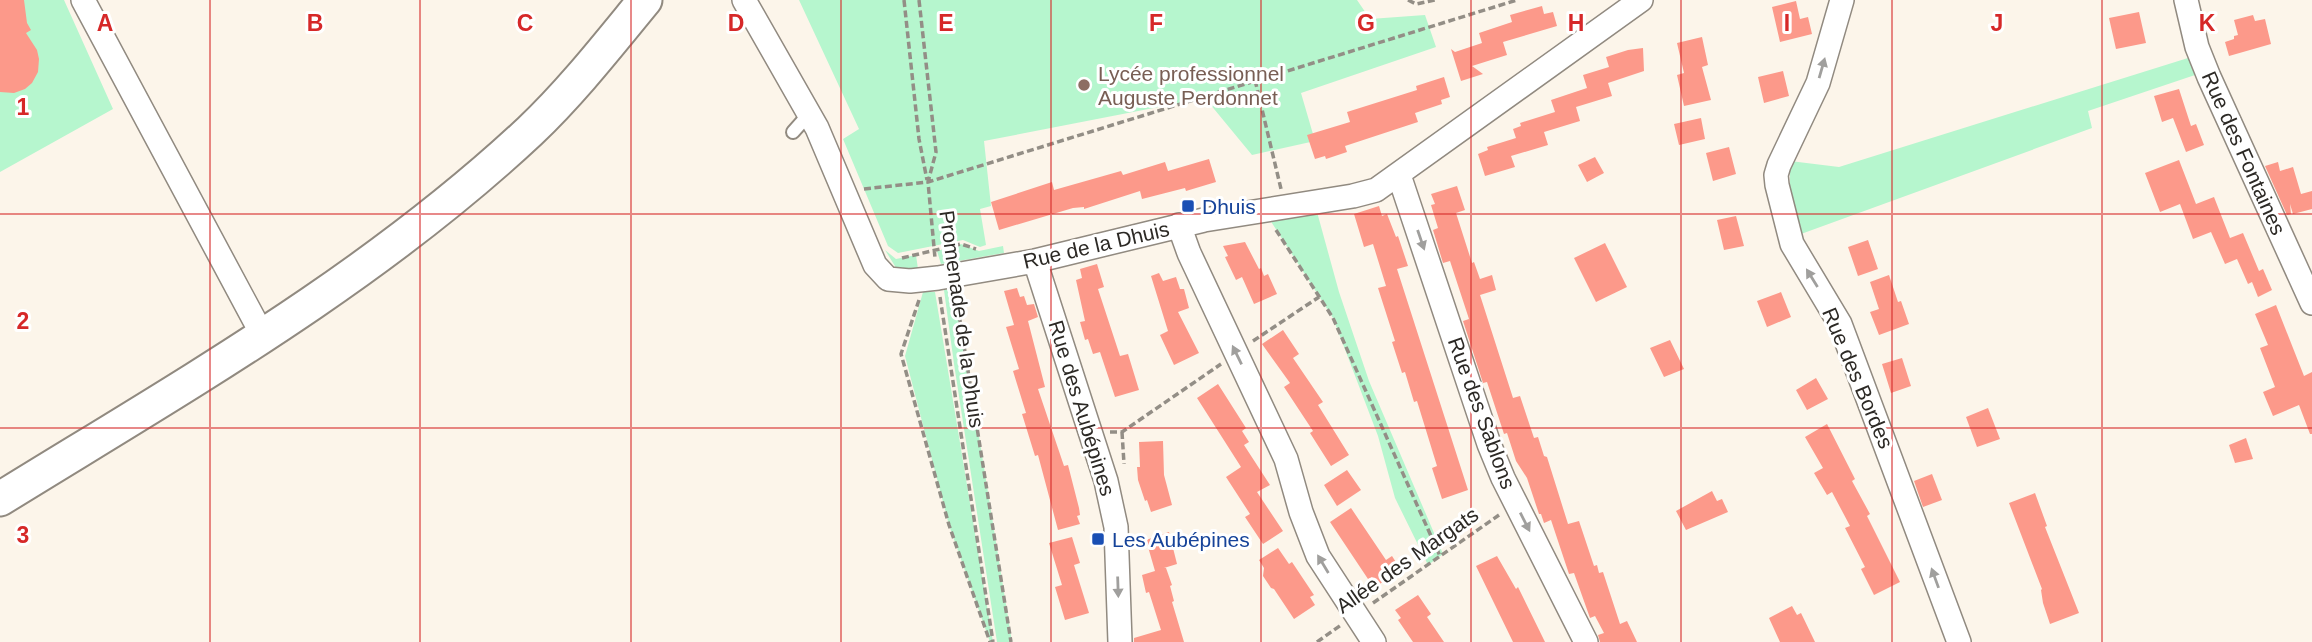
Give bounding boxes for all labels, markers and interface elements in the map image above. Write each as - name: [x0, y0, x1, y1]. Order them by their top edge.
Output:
- text: A: [97, 10, 113, 36]
- text: B: [307, 10, 323, 36]
- text: C: [517, 10, 533, 36]
- text: D: [728, 10, 744, 36]
- text: E: [938, 10, 954, 36]
- text: F: [1149, 10, 1163, 36]
- text: G: [1357, 10, 1375, 36]
- text: H: [1568, 10, 1584, 36]
- text: I: [1784, 10, 1790, 36]
- text: J: [1991, 10, 2003, 36]
- text: K: [2199, 10, 2216, 36]
- one-way arrow: [1818, 57, 1828, 78]
- place label: Lycée professionnel Auguste Perdonnet: [1098, 62, 1284, 109]
- street label: Rue des Fontaines: [2198, 68, 2290, 238]
- marker: Lycée professionnel Auguste Perdonnet: [1076, 77, 1092, 93]
- text: 1: [17, 94, 30, 120]
- place label: Dhuis: [1202, 195, 1256, 218]
- marker: Dhuis: [1180, 198, 1196, 214]
- street label: Promenade de la Dhuis: [935, 209, 989, 429]
- street label: Rue de la Dhuis: [1021, 217, 1171, 273]
- one-way arrow: [1416, 230, 1427, 251]
- one-way arrow: [1805, 268, 1818, 287]
- street label: Rue des Bordes: [1818, 304, 1898, 452]
- text: 2: [17, 308, 29, 334]
- street label: Rue des Aubépines: [1044, 318, 1120, 498]
- street label: Rue des Sablons: [1444, 334, 1520, 492]
- one-way arrow: [1231, 345, 1242, 365]
- street label: Allée des Margats: [1332, 502, 1482, 618]
- one-way arrow: [1520, 512, 1531, 532]
- text: 3: [17, 522, 29, 548]
- place label: Les Aubépines: [1112, 528, 1250, 551]
- marker: Les Aubépines: [1090, 531, 1106, 547]
- one-way arrow: [1317, 555, 1329, 574]
- one-way arrow: [1930, 567, 1941, 588]
- one-way arrow: [1112, 576, 1123, 598]

